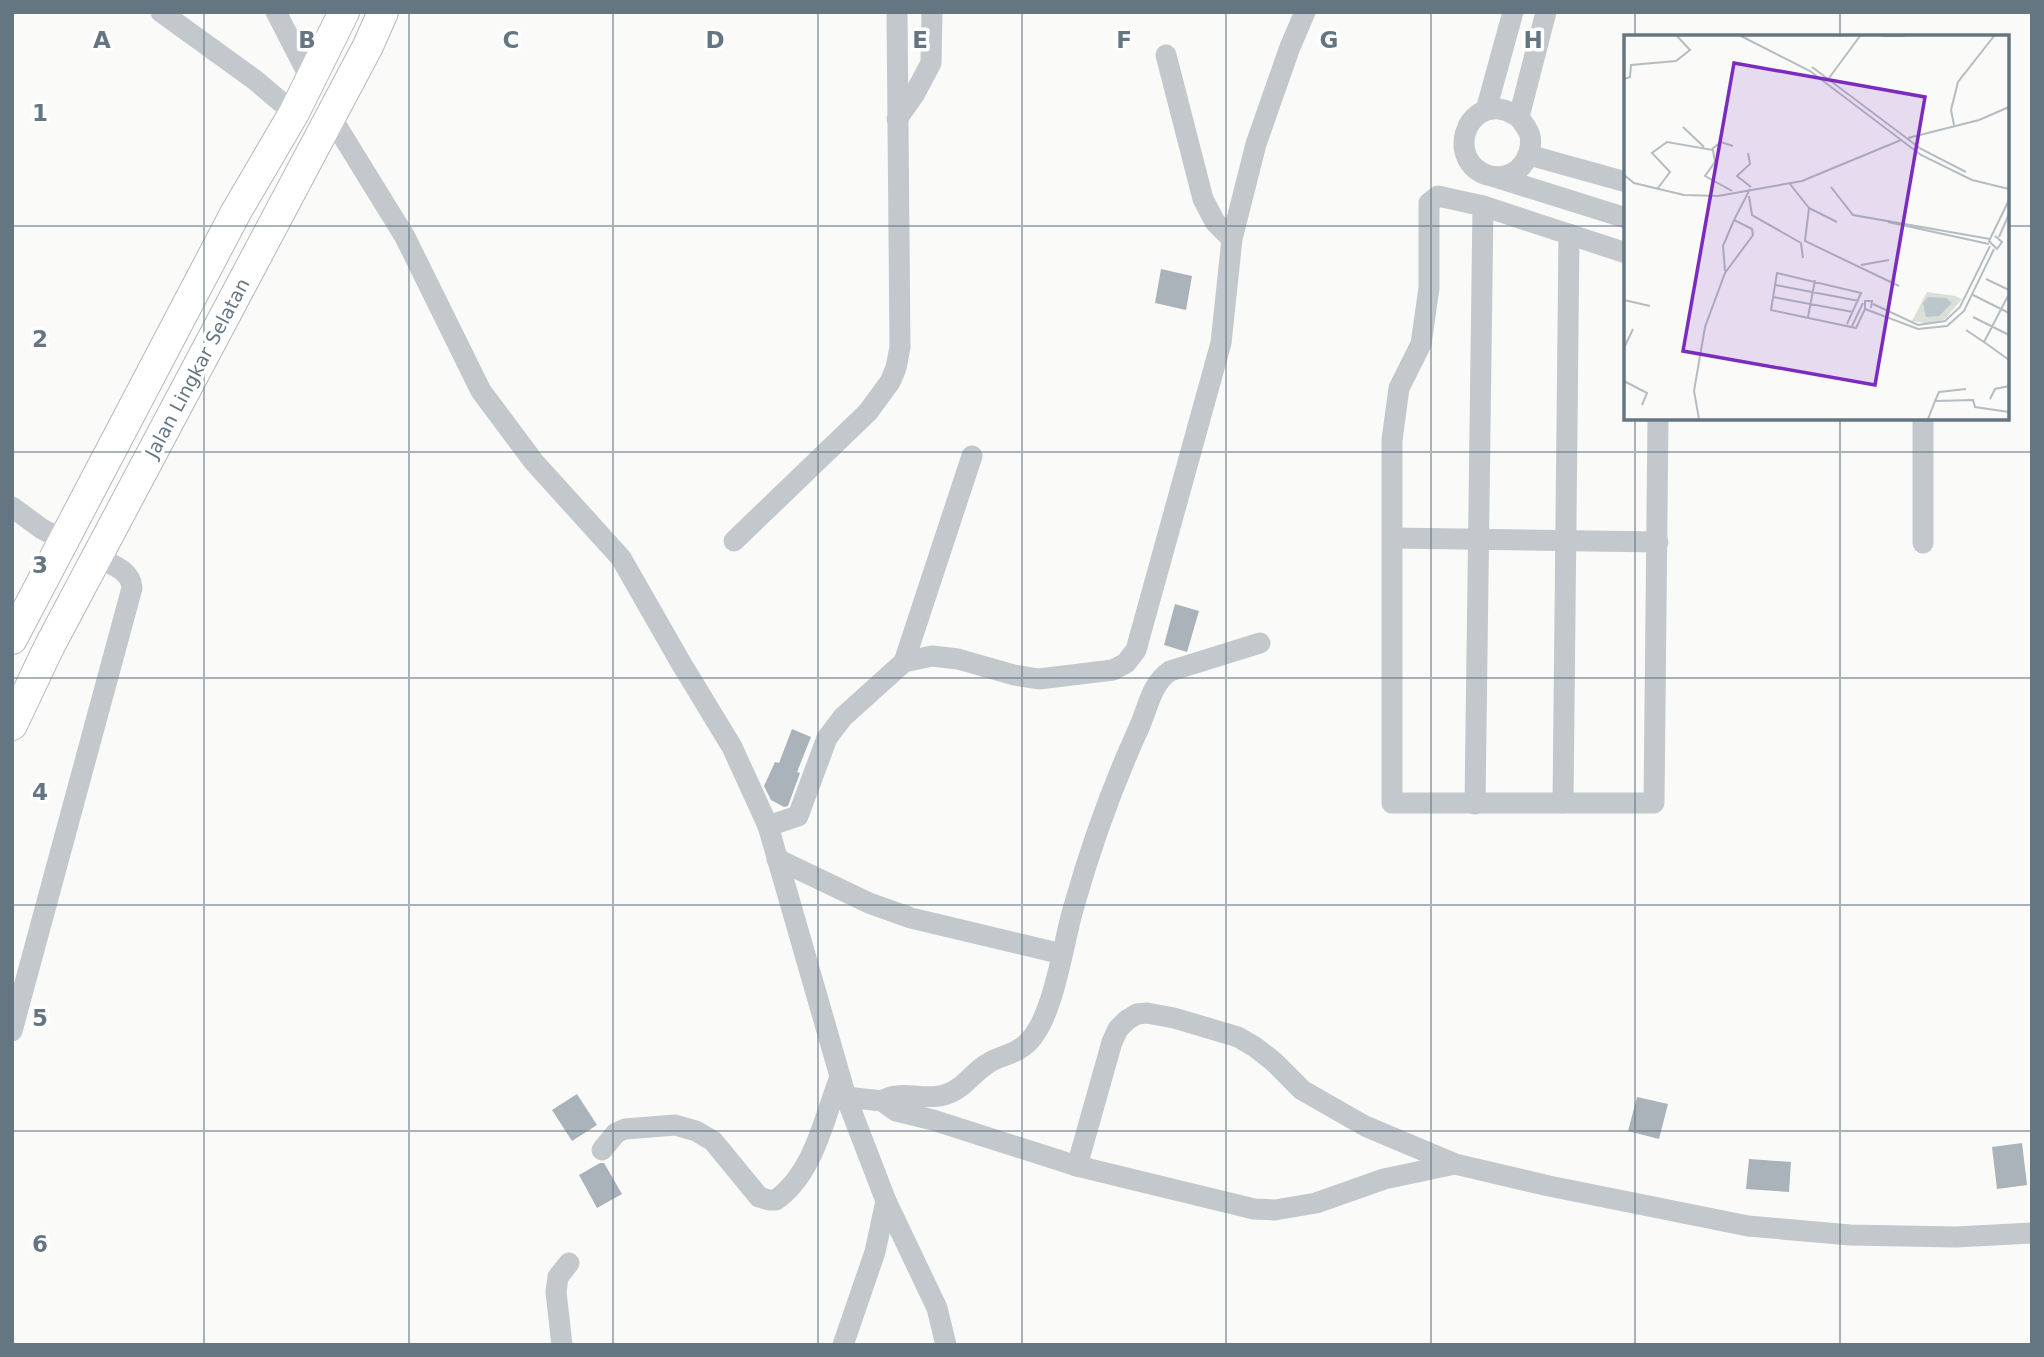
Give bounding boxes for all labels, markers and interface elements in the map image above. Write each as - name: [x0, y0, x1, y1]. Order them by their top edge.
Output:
- text: A: [93, 27, 111, 53]
- text: B: [298, 27, 316, 53]
- text: C: [503, 27, 519, 53]
- text: D: [705, 27, 725, 53]
- text: E: [912, 27, 928, 53]
- text: F: [1116, 27, 1132, 53]
- text: G: [1320, 27, 1338, 53]
- text: H: [1523, 27, 1543, 53]
- inset map: [1624, 35, 2009, 420]
- text: 1: [32, 100, 48, 126]
- street label: Jalan Lingkar Selatan: [140, 274, 254, 462]
- text: 2: [32, 326, 48, 352]
- text: 3: [32, 552, 48, 578]
- text: 4: [32, 779, 48, 805]
- text: 5: [32, 1005, 48, 1031]
- text: 6: [32, 1231, 48, 1257]

